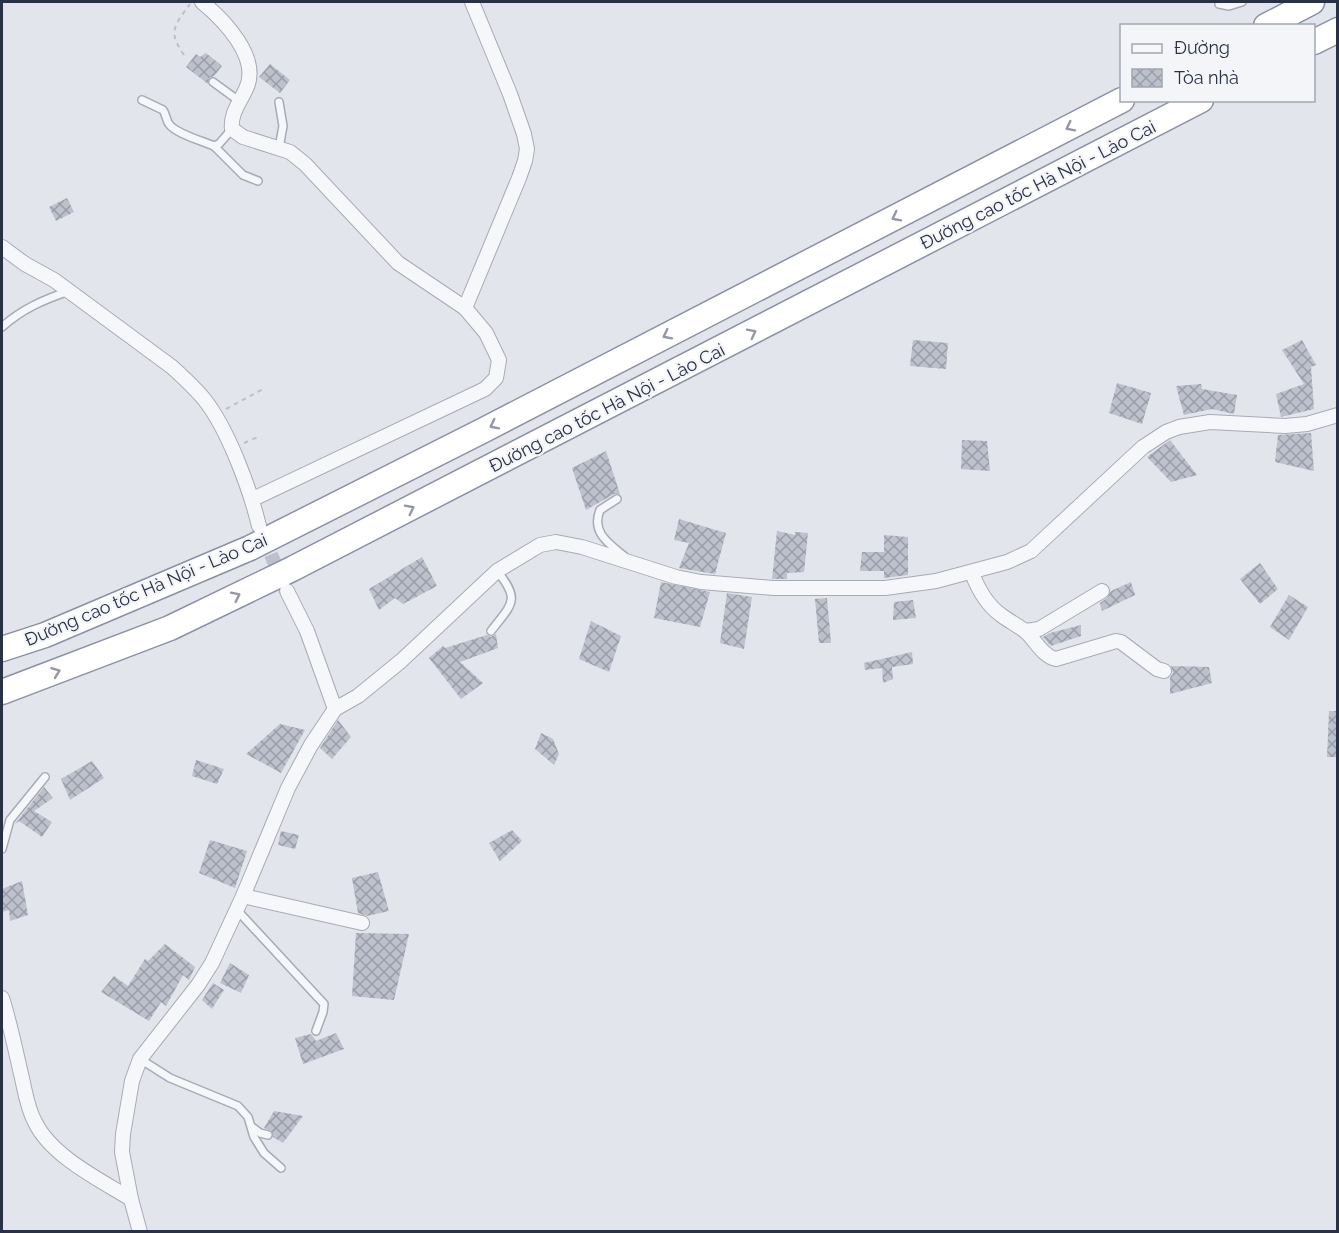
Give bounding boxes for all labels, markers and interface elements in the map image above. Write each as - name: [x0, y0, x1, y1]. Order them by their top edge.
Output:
- legend: [1120, 24, 1315, 102]
- text: Đường: [1174, 37, 1230, 58]
- text: Tòa nhà: [1174, 67, 1239, 88]
- street label: Đường cao tốc Hà Nội - Lào Cai: [917, 116, 1159, 253]
- one-way arrow: [1065, 120, 1076, 131]
- one-way arrow: [892, 209, 903, 221]
- one-way arrow: [663, 328, 673, 339]
- one-way arrow: [745, 329, 756, 340]
- street label: Đường cao tốc Hà Nội - Lào Cai: [486, 339, 728, 476]
- one-way arrow: [489, 417, 500, 429]
- one-way arrow: [404, 504, 415, 516]
- street label: Đường cao tốc Hà Nội - Lào Cai: [21, 529, 270, 650]
- one-way arrow: [229, 591, 240, 603]
- one-way arrow: [50, 667, 61, 679]

